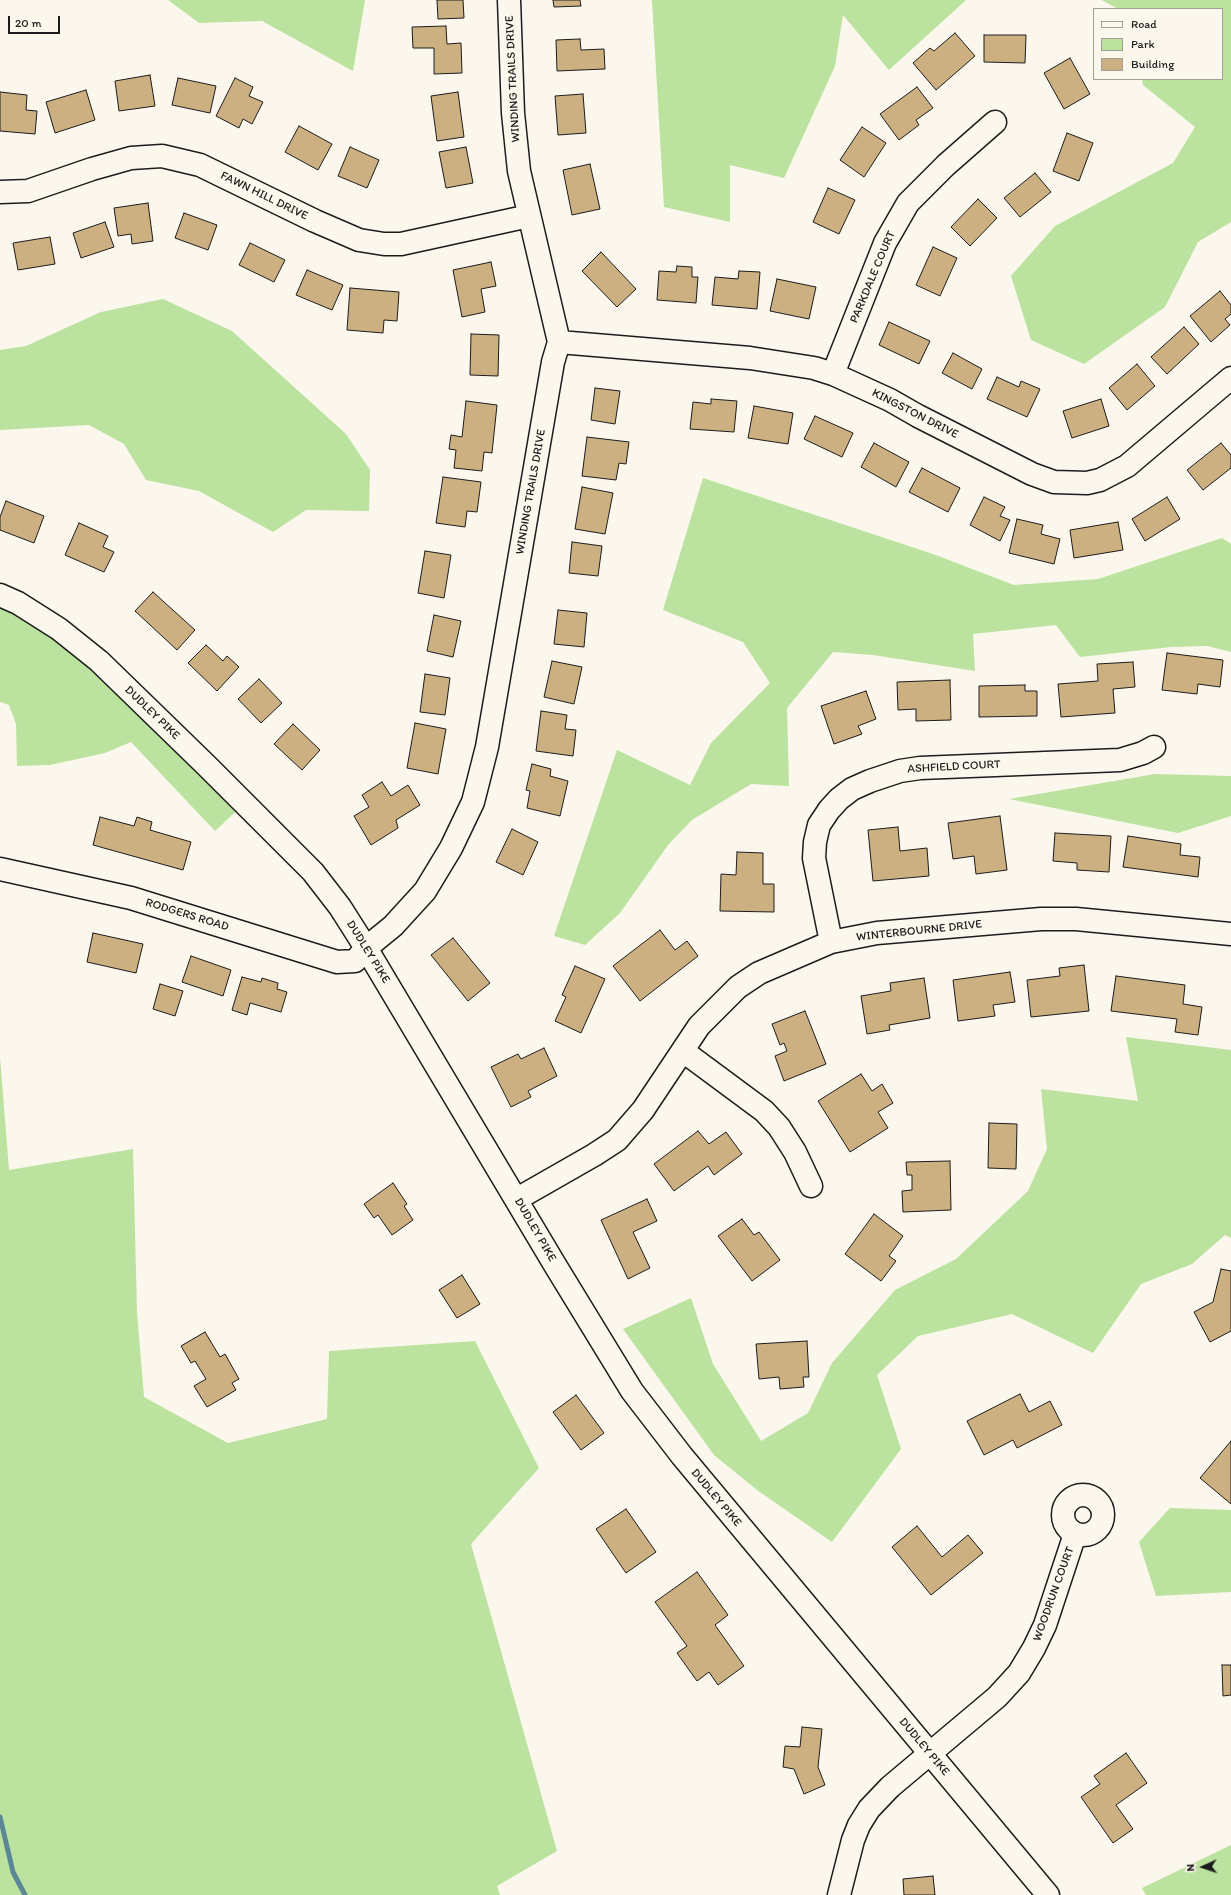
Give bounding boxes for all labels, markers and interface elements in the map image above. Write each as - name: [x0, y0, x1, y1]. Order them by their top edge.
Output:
- scale bar: [10, 8, 62, 34]
- legend: [1093, 8, 1223, 80]
- street label: WINDING TRAILS DRIVE: [502, 15, 524, 143]
- text: 20 m: [15, 16, 42, 30]
- text: Road: [1131, 17, 1157, 31]
- text: Park: [1131, 37, 1155, 51]
- text: Building: [1131, 57, 1174, 71]
- street label: FAWN HILL DRIVE: [218, 169, 310, 223]
- street label: PARKDALE COURT: [847, 229, 899, 325]
- street label: KINGSTON DRIVE: [869, 386, 961, 442]
- street label: WINDING TRAILS DRIVE: [513, 428, 549, 556]
- street label: DUDLEY PIKE: [121, 683, 183, 743]
- street label: ASHFIELD COURT: [907, 757, 1001, 777]
- street label: RODGERS ROAD: [144, 895, 230, 935]
- street label: WINTERBOURNE DRIVE: [855, 917, 983, 945]
- street label: DUDLEY PIKE: [343, 918, 393, 986]
- street label: DUDLEY PIKE: [511, 1195, 559, 1265]
- street label: DUDLEY PIKE: [688, 1466, 744, 1530]
- street label: WOODRUN COURT: [1030, 1545, 1078, 1643]
- street label: DUDLEY PIKE: [896, 1715, 952, 1779]
- north arrow: [1183, 1847, 1223, 1887]
- text: N: [1184, 1864, 1197, 1872]

